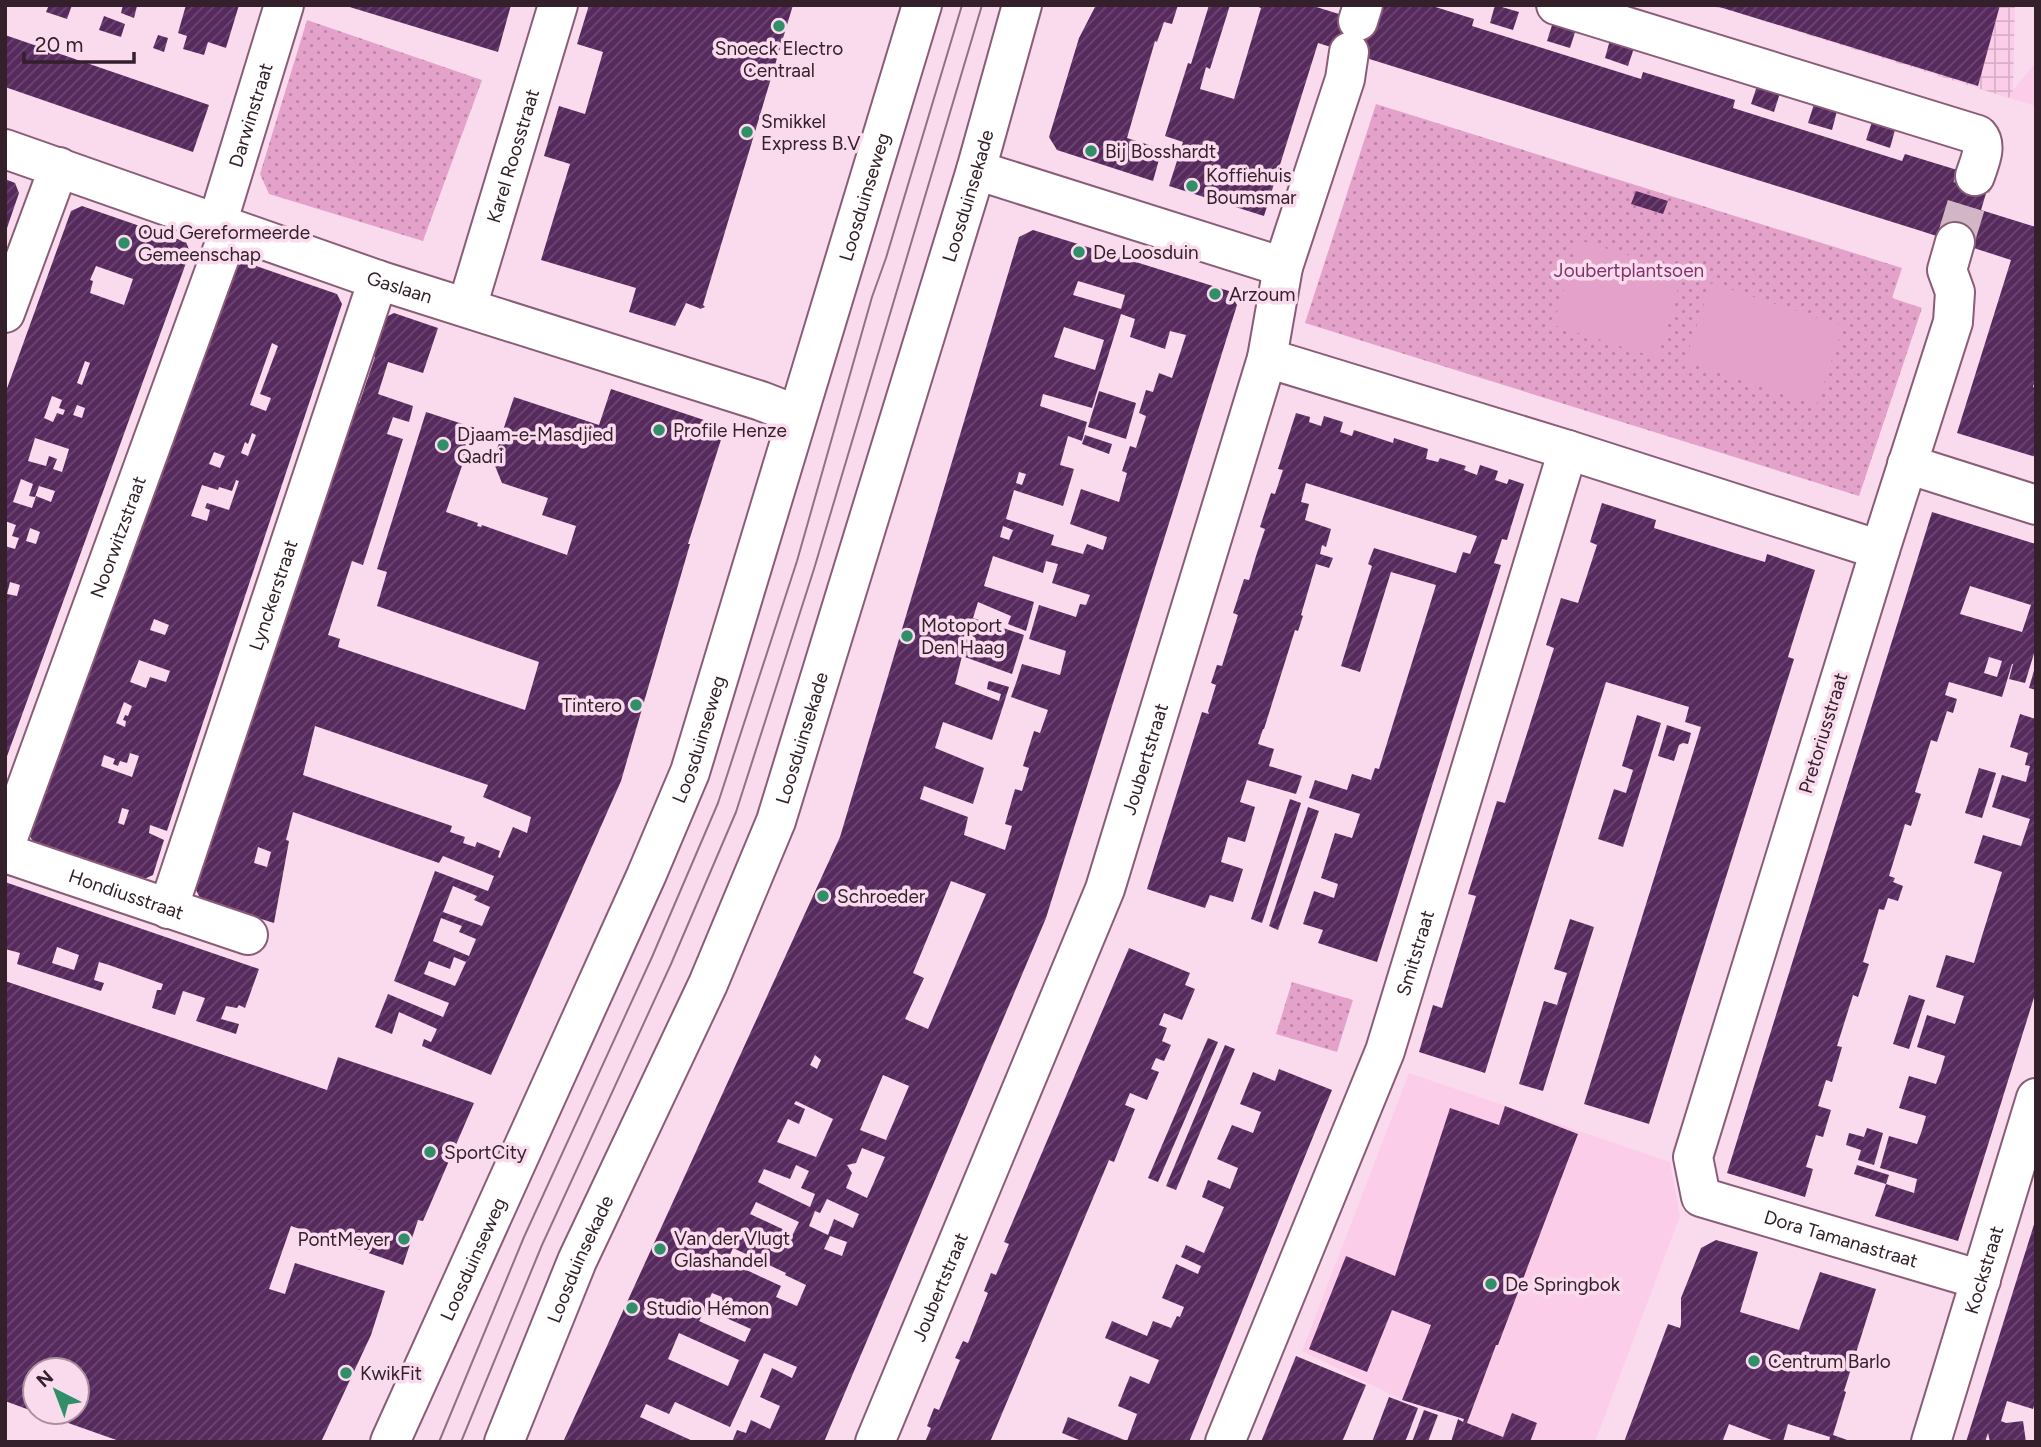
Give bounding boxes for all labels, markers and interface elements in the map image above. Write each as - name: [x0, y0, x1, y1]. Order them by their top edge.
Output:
- marker: Snoeck Electro Centraal: [771, 18, 787, 34]
- scale bar: [24, 21, 135, 65]
- text: 20 m: [35, 32, 83, 57]
- place label: Snoeck Electro Centraal: [715, 37, 843, 82]
- street label: Darwinstraat: [224, 60, 277, 170]
- street label: Karel Roosstraat: [482, 86, 544, 225]
- place label: Smikkel Express B.V: [761, 110, 860, 155]
- marker: Smikkel Express B.V: [739, 124, 755, 140]
- street label: Loosduinsekade: [937, 127, 998, 265]
- street label: Loosduinseweg: [834, 130, 894, 264]
- place label: Bij Bosshardt: [1105, 140, 1216, 163]
- marker: Bij Bosshardt: [1083, 143, 1099, 159]
- place label: Koffiehuis Boumsmar: [1206, 164, 1297, 209]
- marker: Koffiehuis Boumsmar: [1184, 178, 1200, 194]
- place label: Oud Gereformeerde Gemeenschap: [138, 221, 310, 266]
- marker: Oud Gereformeerde Gemeenschap: [116, 235, 132, 251]
- place label: De Loosduin: [1093, 241, 1199, 264]
- marker: De Loosduin: [1071, 244, 1087, 260]
- park label: Joubertplantsoen: [1554, 259, 1704, 282]
- street label: Gaslaan: [364, 266, 435, 308]
- place label: Arzoum: [1229, 283, 1295, 306]
- marker: Arzoum: [1207, 286, 1223, 302]
- place label: Profile Henze: [673, 419, 787, 442]
- marker: Profile Henze: [651, 422, 667, 438]
- place label: Djaam-e-Masdjied Qadri: [457, 423, 614, 468]
- marker: Djaam-e-Masdjied Qadri: [435, 437, 451, 453]
- street label: Noorwitzstraat: [85, 473, 150, 601]
- street label: Lynckerstraat: [244, 537, 302, 653]
- place label: Motoport Den Haag: [921, 614, 1005, 659]
- marker: Motoport Den Haag: [899, 628, 915, 644]
- street label: Loosduinsekade: [770, 669, 833, 807]
- street label: Pretoriusstraat: [1794, 670, 1852, 796]
- street label: Loosduinseweg: [667, 673, 730, 806]
- place label: Tintero: [562, 694, 622, 717]
- marker: Tintero: [628, 697, 644, 713]
- street label: Joubertstraat: [1117, 700, 1173, 818]
- street label: Hondiusstraat: [66, 864, 187, 924]
- place label: Schroeder: [837, 885, 926, 908]
- marker: Schroeder: [815, 888, 831, 904]
- street label: Smitstraat: [1391, 907, 1439, 999]
- place label: SportCity: [444, 1141, 527, 1164]
- marker: SportCity: [422, 1144, 438, 1160]
- street label: Loosduinsekade: [542, 1192, 618, 1326]
- street label: Loosduinseweg: [435, 1194, 511, 1324]
- street label: Dora Tamanastraat: [1761, 1205, 1921, 1272]
- street label: Kockstraat: [1959, 1223, 2008, 1317]
- place label: Van der Vlugt Glashandel: [674, 1227, 790, 1272]
- place label: PontMeyer: [298, 1228, 391, 1251]
- street label: Joubertstraat: [907, 1229, 972, 1345]
- marker: PontMeyer: [396, 1231, 412, 1247]
- marker: Van der Vlugt Glashandel: [652, 1241, 668, 1257]
- place label: De Springbok: [1505, 1273, 1621, 1296]
- marker: De Springbok: [1483, 1276, 1499, 1292]
- place label: Studio Hémon: [646, 1297, 769, 1320]
- marker: Studio Hémon: [624, 1300, 640, 1316]
- place label: Centrum Barlo: [1768, 1350, 1891, 1373]
- marker: Centrum Barlo: [1746, 1353, 1762, 1369]
- north arrow: [21, 1356, 91, 1426]
- place label: KwikFit: [360, 1362, 422, 1385]
- text: N: [32, 1365, 58, 1392]
- marker: KwikFit: [338, 1365, 354, 1381]

